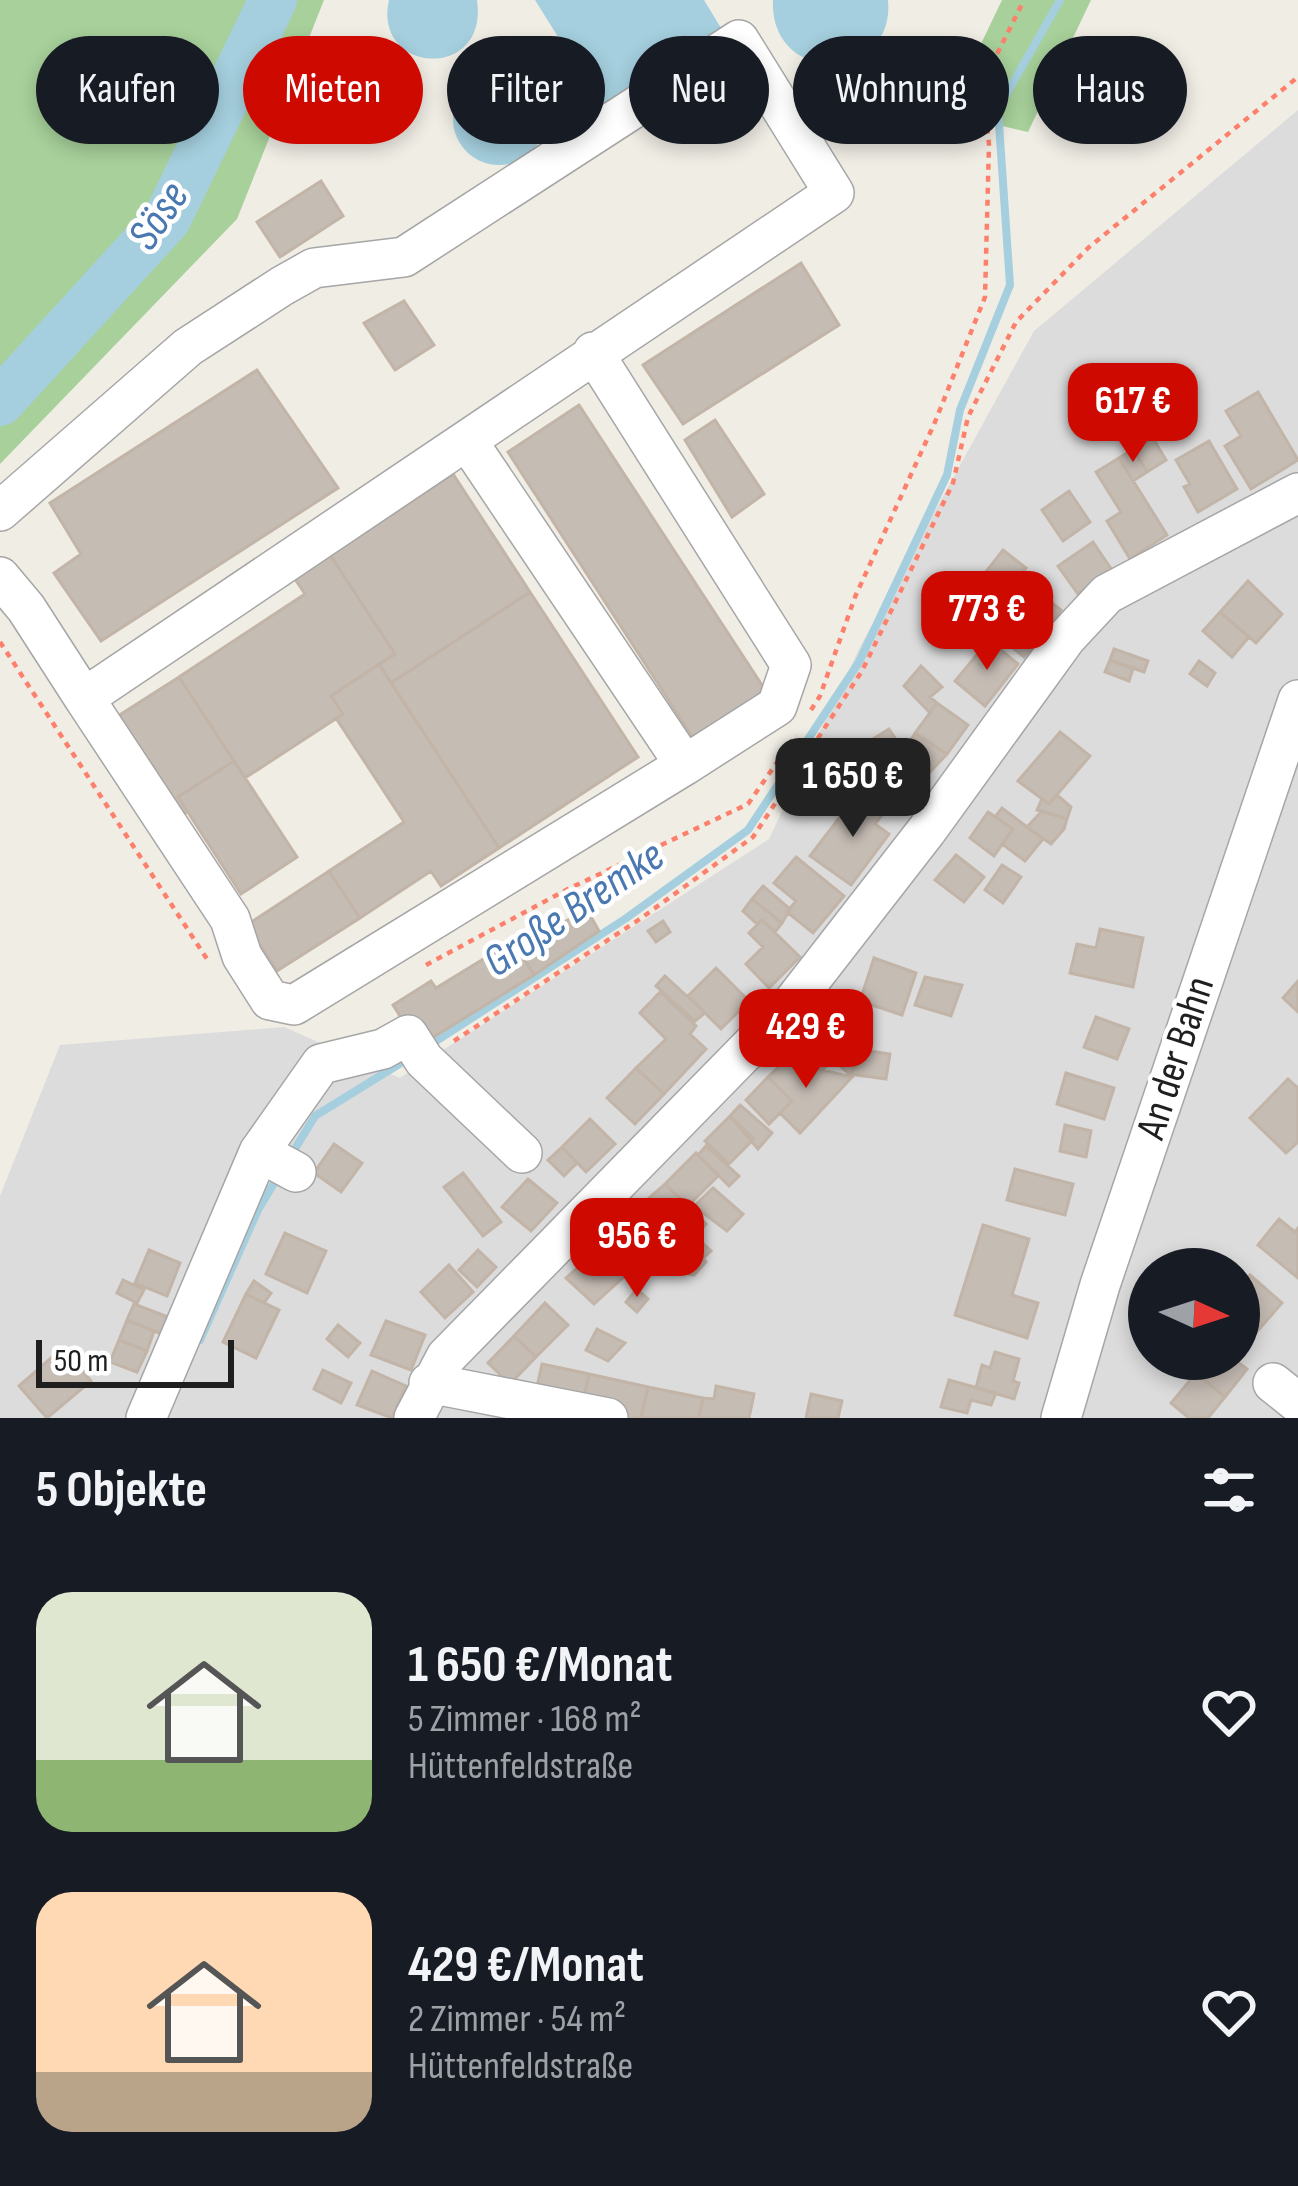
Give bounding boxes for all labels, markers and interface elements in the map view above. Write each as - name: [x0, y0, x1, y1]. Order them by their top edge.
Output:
- chip: Kaufen: [36, 36, 219, 144]
- chip: Mieten: [243, 36, 423, 144]
- chip: Filter: [447, 36, 605, 144]
- chip: Neu: [629, 36, 769, 144]
- chip: Wohnung: [793, 36, 1009, 144]
- chip: Haus: [1033, 36, 1187, 144]
- water label: Söse: [116, 171, 202, 261]
- pin: 617 €: [1049, 363, 1217, 465]
- text: 617 €: [1095, 378, 1171, 425]
- pin: 773 €: [903, 571, 1071, 673]
- text: 773 €: [948, 586, 1026, 633]
- pin: 1 650 €: [742, 738, 964, 840]
- text: 1 650 €: [802, 753, 904, 800]
- water label: Große Bremke: [473, 828, 675, 990]
- street label: An der Bahn: [1126, 970, 1226, 1146]
- pin: 429 €: [722, 989, 890, 1091]
- text: 429 €: [766, 1004, 846, 1051]
- pin: 956 €: [553, 1198, 721, 1300]
- text: 956 €: [597, 1213, 677, 1260]
- north arrow: [1128, 1248, 1260, 1380]
- map controls: [1128, 1248, 1260, 1380]
- scale bar: [36, 1334, 234, 1387]
- text: 50 m: [54, 1341, 108, 1381]
- icon: filters: [1196, 1457, 1262, 1523]
- text: 5 Objekte: [36, 1460, 207, 1521]
- text: 1 650 €/Monat: [408, 1635, 672, 1696]
- icon: home: [132, 1640, 276, 1784]
- icon: heart: [1196, 1679, 1262, 1745]
- text: 5 Zimmer · 168 m²: [408, 1696, 642, 1743]
- text: Hüttenfeldstraße: [408, 1743, 633, 1790]
- text: 429 €/Monat: [408, 1935, 644, 1996]
- icon: home: [132, 1940, 276, 2084]
- icon: heart: [1196, 1979, 1262, 2045]
- text: 2 Zimmer · 54 m²: [408, 1996, 626, 2043]
- text: Hüttenfeldstraße: [408, 2043, 633, 2090]

